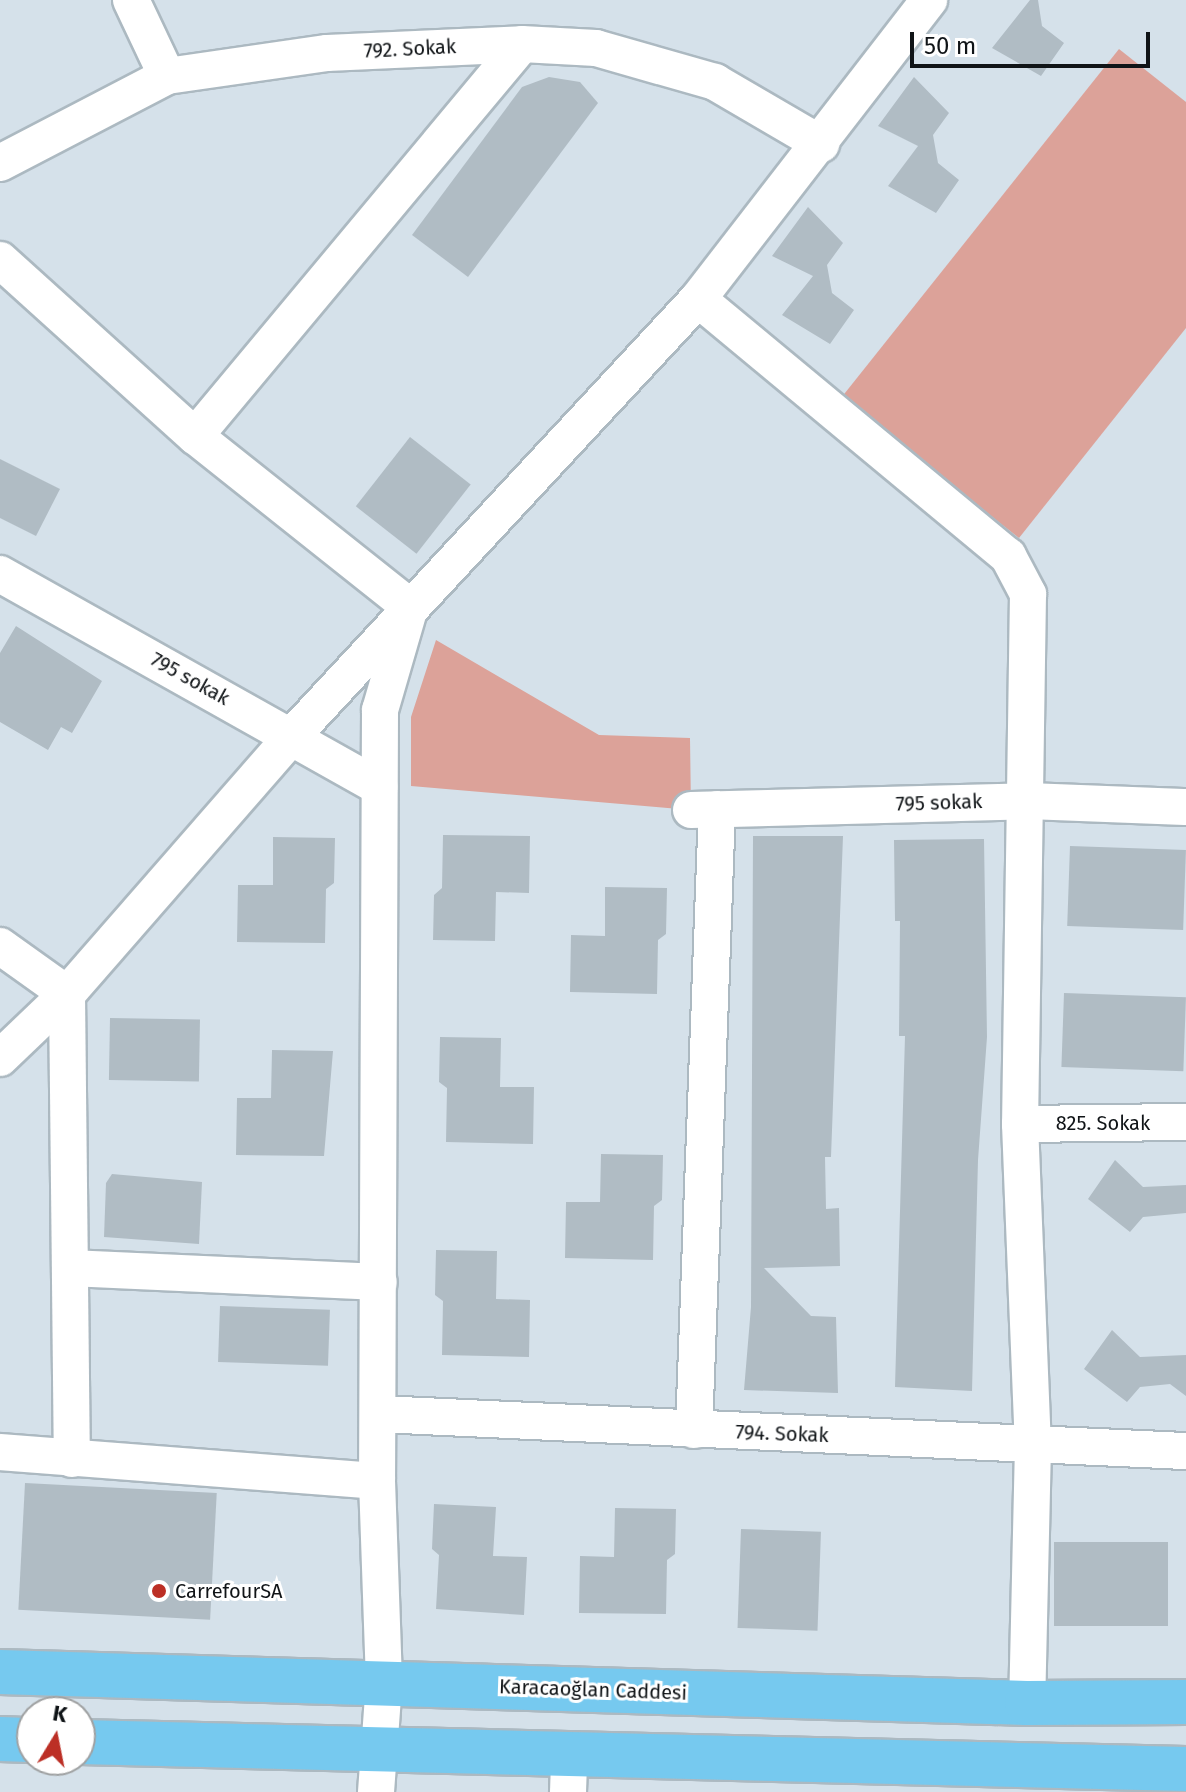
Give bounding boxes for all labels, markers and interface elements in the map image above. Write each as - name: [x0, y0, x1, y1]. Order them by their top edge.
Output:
- scale bar: [914, 16, 1154, 66]
- text: 50 m: [924, 32, 976, 60]
- street label: 792. Sokak: [363, 35, 457, 63]
- street label: 795 sokak: [146, 648, 234, 710]
- street label: 795 sokak: [895, 789, 983, 817]
- street label: 825. Sokak: [1056, 1111, 1150, 1135]
- street label: 794. Sokak: [735, 1420, 829, 1448]
- place label: CarrefourSA: [175, 1579, 282, 1603]
- marker: CarrefourSA: [150, 1582, 168, 1600]
- street label: Karacaoğlan Caddesi: [499, 1675, 687, 1705]
- north arrow: [16, 1696, 96, 1776]
- text: K: [51, 1699, 69, 1728]

